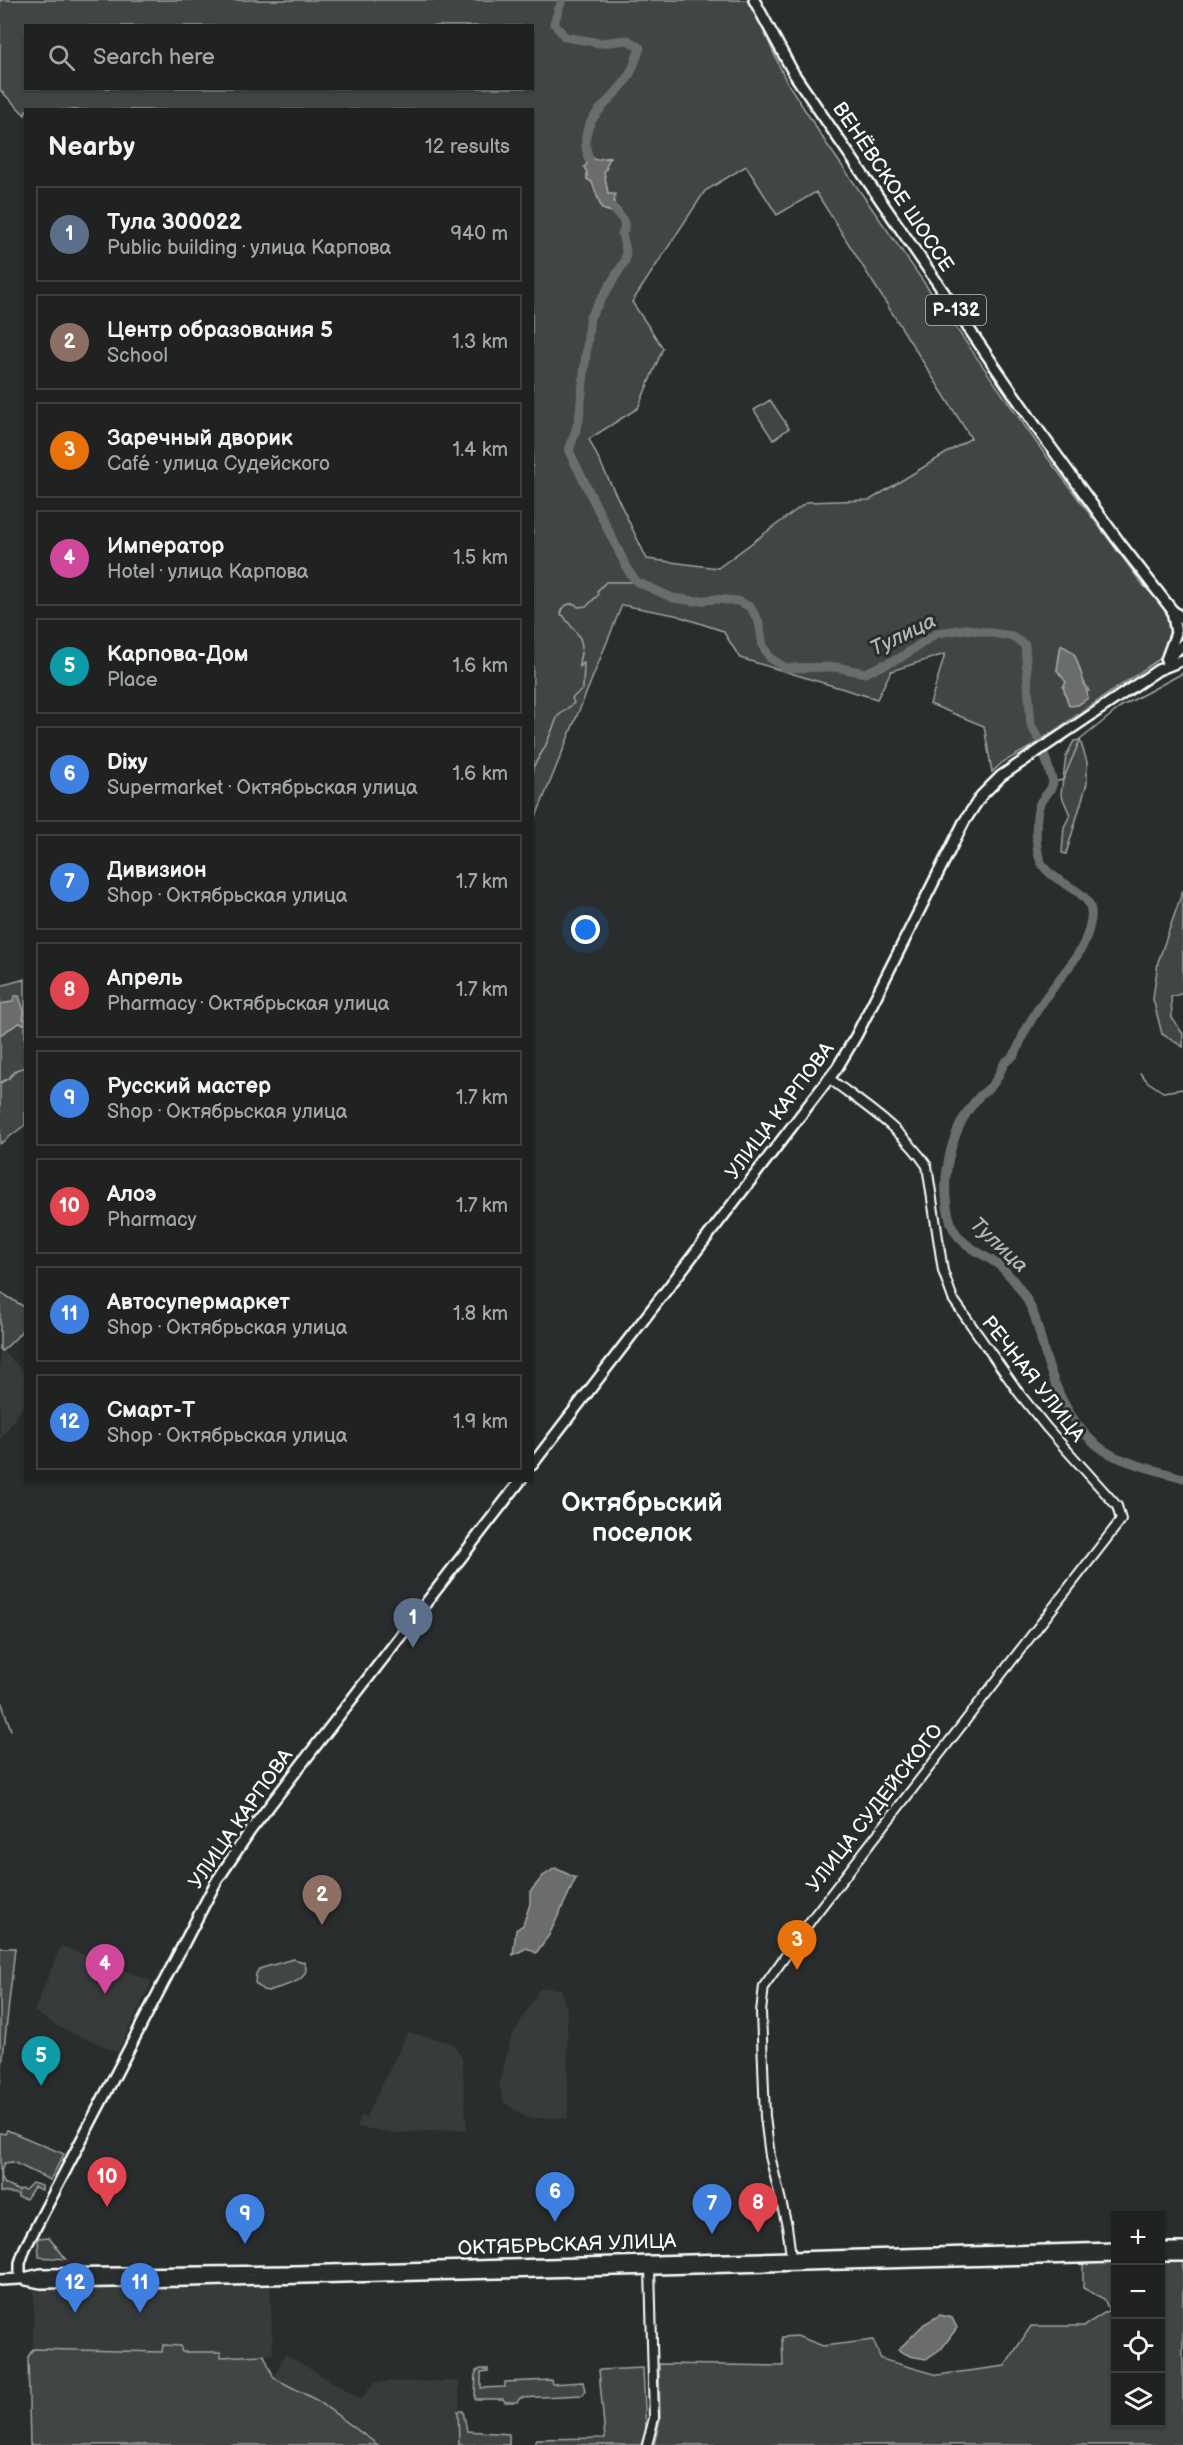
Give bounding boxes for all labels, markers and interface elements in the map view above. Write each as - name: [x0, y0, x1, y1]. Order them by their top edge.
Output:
- search box: [24, 24, 534, 90]
- icon: search: [45, 41, 78, 74]
- text: Search here: [93, 44, 215, 71]
- street label: ВЕНЁВСКОЕ ШОССЕ: [827, 97, 960, 276]
- text: Nearby: [48, 132, 135, 163]
- text: 12 results: [425, 135, 510, 159]
- text: Тула 300022: [107, 209, 242, 236]
- text: 1: [65, 222, 74, 246]
- text: 940 m: [451, 222, 508, 246]
- text: Public building · улица Карпова: [107, 236, 391, 260]
- road number: Р-132: [926, 295, 986, 325]
- text: Центр образования 5: [107, 317, 333, 344]
- text: 2: [64, 330, 75, 354]
- text: 1.3 km: [452, 330, 508, 354]
- text: School: [107, 344, 168, 368]
- text: Заречный дворик: [107, 425, 293, 452]
- text: 3: [64, 438, 75, 462]
- text: 1.4 km: [452, 438, 508, 462]
- text: Café · улица Судейского: [107, 452, 330, 476]
- text: Император: [107, 533, 224, 560]
- text: 4: [64, 546, 75, 570]
- text: 1.5 km: [453, 546, 508, 570]
- text: Hotel · улица Карпова: [107, 560, 309, 584]
- water label: Тулица: [866, 608, 940, 662]
- text: Карпова-Дом: [107, 641, 248, 668]
- text: 5: [64, 654, 75, 678]
- text: 1.6 km: [452, 654, 508, 678]
- text: Place: [107, 668, 158, 692]
- text: Dixy: [107, 749, 148, 776]
- text: 6: [63, 762, 76, 786]
- text: 1.6 km: [452, 762, 508, 786]
- text: Supermarket · Октябрьская улица: [107, 776, 418, 800]
- text: Дивизион: [107, 857, 207, 884]
- text: 7: [64, 870, 75, 894]
- text: 1.7 km: [456, 870, 508, 894]
- text: Shop · Октябрьская улица: [107, 884, 348, 908]
- your location: [571, 915, 600, 944]
- text: Апрель: [107, 965, 182, 992]
- text: 8: [63, 978, 76, 1002]
- text: 1.7 km: [456, 978, 508, 1002]
- text: Pharmacy · Октябрьская улица: [107, 992, 390, 1016]
- street label: УЛИЦА КАРПОВА: [721, 1037, 840, 1184]
- text: Русский мастер: [107, 1073, 271, 1100]
- text: 9: [64, 1086, 75, 1110]
- text: 1.7 km: [456, 1086, 508, 1110]
- text: Shop · Октябрьская улица: [107, 1100, 348, 1124]
- text: Алоэ: [107, 1181, 156, 1208]
- text: 10: [59, 1194, 80, 1218]
- text: 1.7 km: [456, 1194, 508, 1218]
- text: Pharmacy: [107, 1208, 197, 1232]
- water label: Тулица: [965, 1212, 1033, 1278]
- text: Автосупермаркет: [107, 1289, 290, 1316]
- text: 11: [61, 1302, 78, 1326]
- text: 1.8 km: [453, 1302, 508, 1326]
- street label: РЕЧНАЯ УЛИЦА: [976, 1311, 1090, 1448]
- text: Shop · Октябрьская улица: [107, 1316, 348, 1340]
- text: Смарт-Т: [107, 1397, 195, 1424]
- text: 12: [59, 1410, 80, 1434]
- text: 1.9 km: [453, 1410, 508, 1434]
- text: Shop · Октябрьская улица: [107, 1424, 348, 1448]
- district label: Октябрьский поселок: [561, 1488, 723, 1549]
- pin: 1: [394, 1598, 432, 1648]
- street label: УЛИЦА СУДЕЙСКОГО: [802, 1719, 948, 1897]
- street label: УЛИЦА КАРПОВА: [184, 1744, 299, 1894]
- pin: 2: [302, 1876, 342, 1925]
- pin: 3: [778, 1920, 816, 1970]
- pin: 4: [86, 1944, 124, 1994]
- pin: 5: [22, 2036, 60, 2086]
- pin: 10: [88, 2158, 126, 2207]
- pin: 6: [536, 2172, 574, 2222]
- pin: 7: [692, 2184, 732, 2234]
- pin: 8: [738, 2184, 777, 2233]
- pin: 9: [226, 2194, 264, 2244]
- map controls: [1111, 2211, 1165, 2427]
- button: +: [1111, 2211, 1165, 2265]
- street label: ОКТЯБРЬСКАЯ УЛИЦА: [457, 2229, 678, 2261]
- pin: 12: [56, 2264, 94, 2313]
- pin: 11: [120, 2264, 160, 2313]
- button: −: [1111, 2265, 1165, 2319]
- button: locate: [1111, 2319, 1165, 2373]
- button: layers: [1111, 2373, 1165, 2427]

